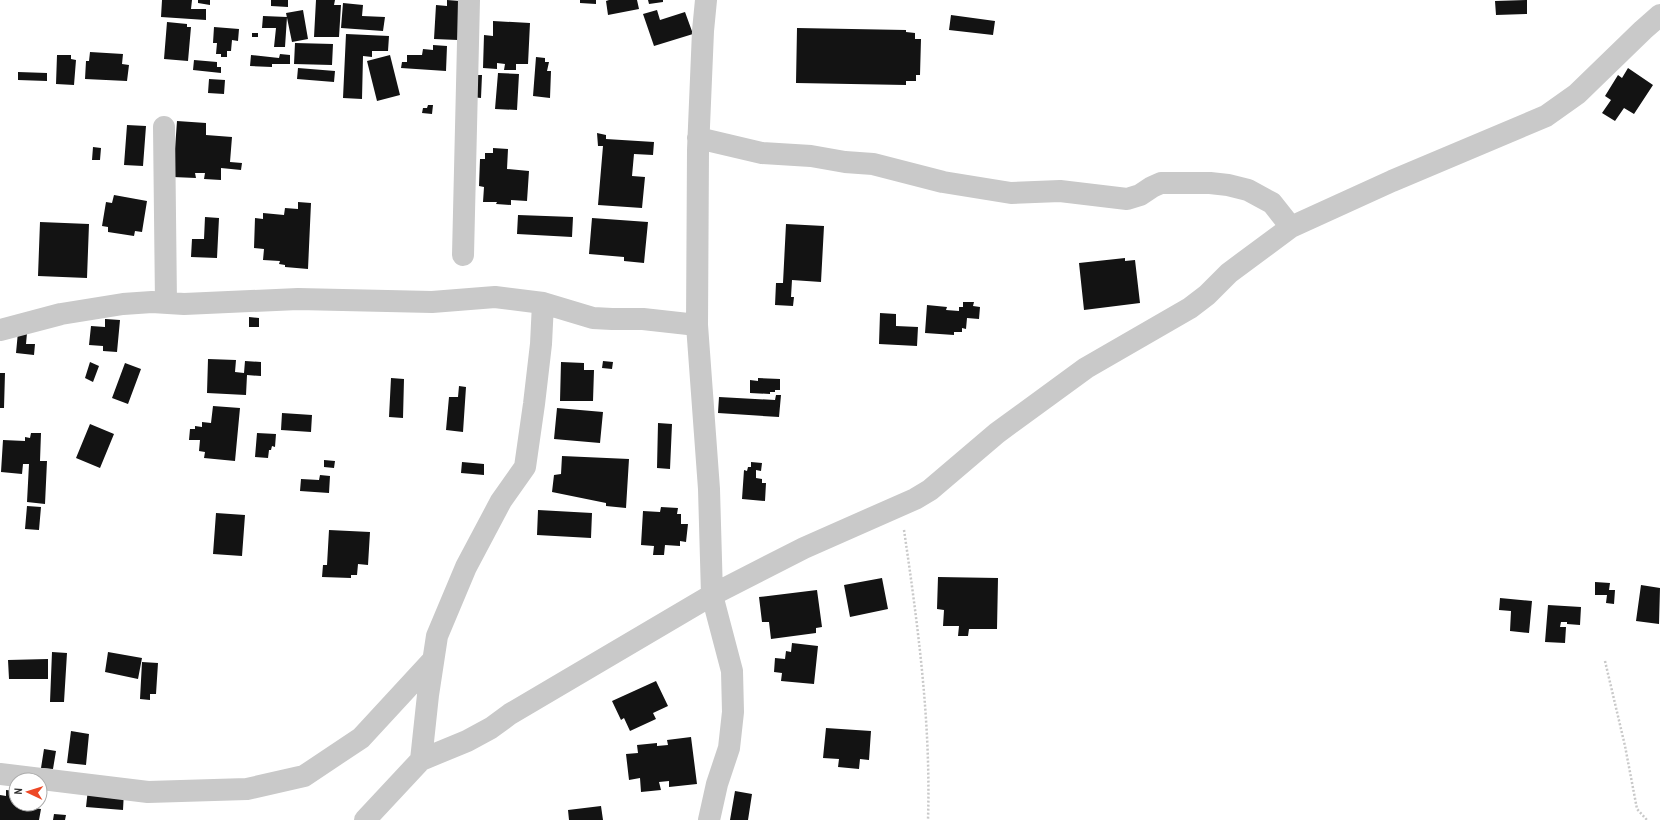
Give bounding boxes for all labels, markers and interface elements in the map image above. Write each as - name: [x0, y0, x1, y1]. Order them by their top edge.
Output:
- north arrow: [8, 772, 48, 812]
- text: N: [11, 788, 25, 795]

